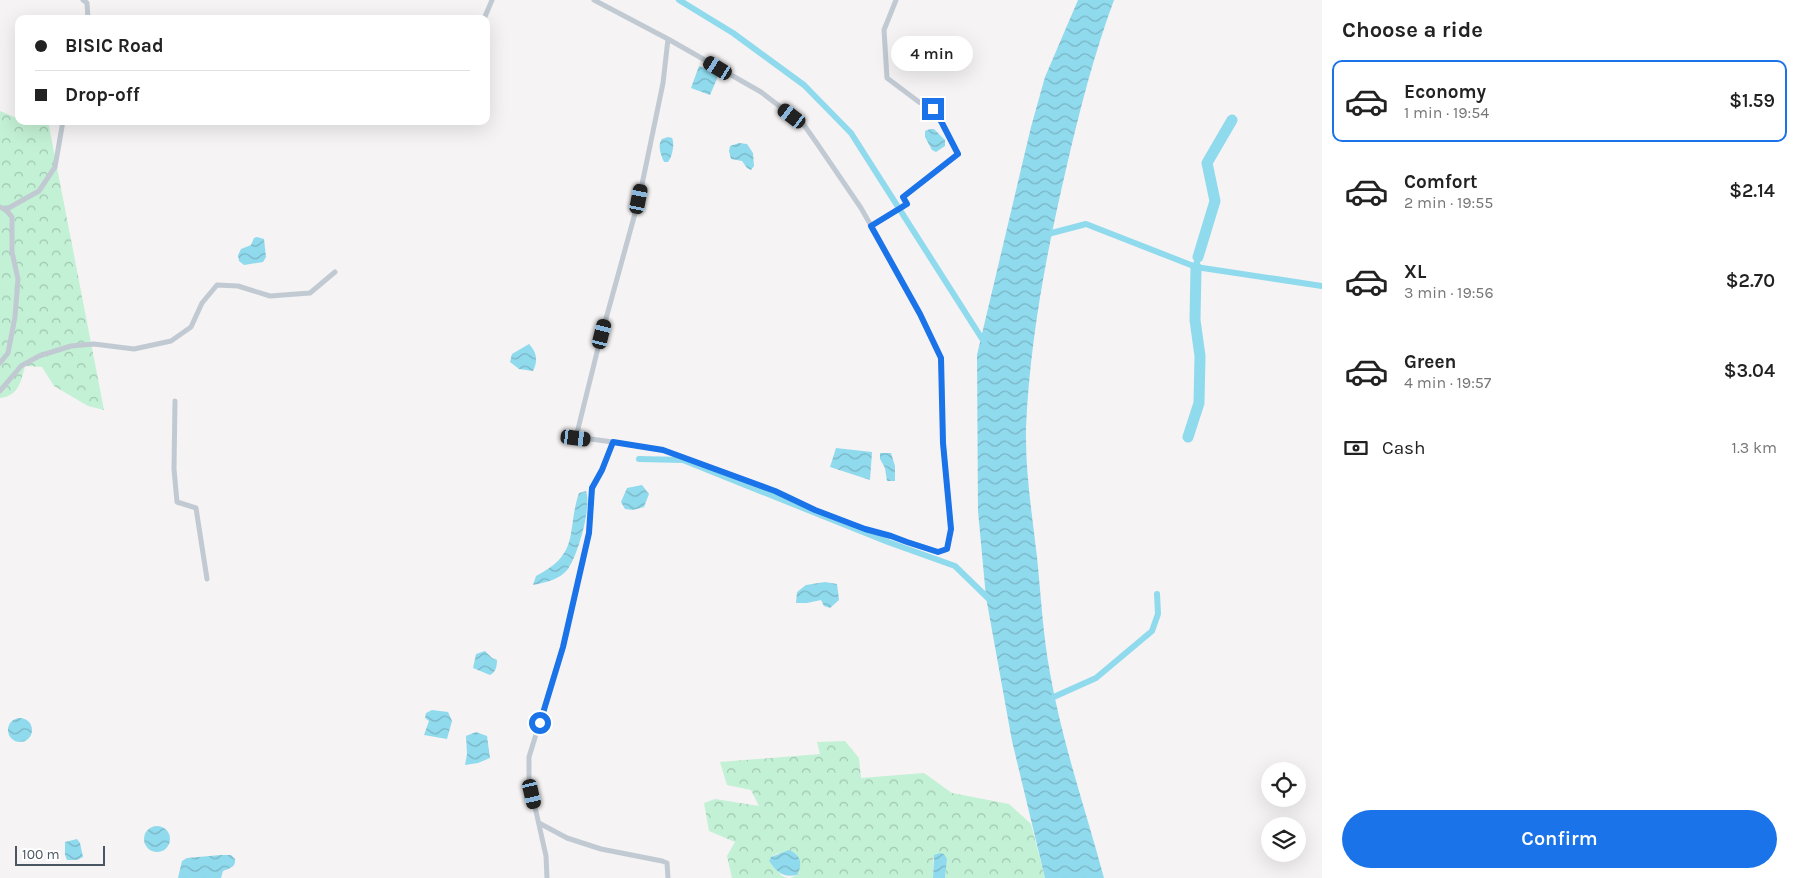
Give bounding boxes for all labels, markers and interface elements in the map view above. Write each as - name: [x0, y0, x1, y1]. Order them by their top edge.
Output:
- text: Choose a ride: [1342, 17, 1483, 43]
- text: BISIC Road: [65, 35, 164, 57]
- callout: 4 min: [892, 36, 974, 72]
- text: 4 min: [910, 44, 954, 63]
- car: [701, 54, 734, 82]
- icon: car: [1344, 79, 1389, 124]
- text: Economy: [1404, 81, 1486, 103]
- text: Drop-off: [65, 84, 140, 106]
- text: $1.59: [1729, 90, 1775, 112]
- route end: [922, 98, 944, 120]
- car: [775, 101, 808, 131]
- text: 1 min · 19:54: [1404, 103, 1489, 122]
- icon: car: [1344, 169, 1389, 214]
- text: Comfort: [1404, 171, 1478, 193]
- text: $2.14: [1729, 180, 1775, 202]
- car: [628, 183, 649, 215]
- text: 2 min · 19:55: [1404, 193, 1493, 212]
- icon: car: [1344, 259, 1389, 304]
- text: XL: [1404, 261, 1426, 283]
- text: $2.70: [1726, 270, 1775, 292]
- text: 3 min · 19:56: [1404, 283, 1494, 302]
- car: [591, 318, 612, 350]
- icon: car: [1344, 349, 1389, 394]
- text: Green: [1404, 351, 1456, 373]
- text: $3.04: [1724, 360, 1775, 382]
- text: 4 min · 19:57: [1404, 373, 1491, 392]
- car: [560, 429, 591, 447]
- icon: cash: [1342, 434, 1370, 462]
- text: Cash: [1382, 437, 1426, 459]
- text: 1.3 km: [1732, 438, 1777, 457]
- route start: [529, 712, 551, 734]
- map controls: [1261, 762, 1306, 862]
- button: locate: [1261, 762, 1306, 807]
- car: [521, 778, 542, 810]
- button: Confirm: [1342, 810, 1777, 868]
- button: layers: [1261, 817, 1306, 862]
- scale bar: [15, 843, 105, 866]
- text: 100 m: [22, 846, 60, 863]

